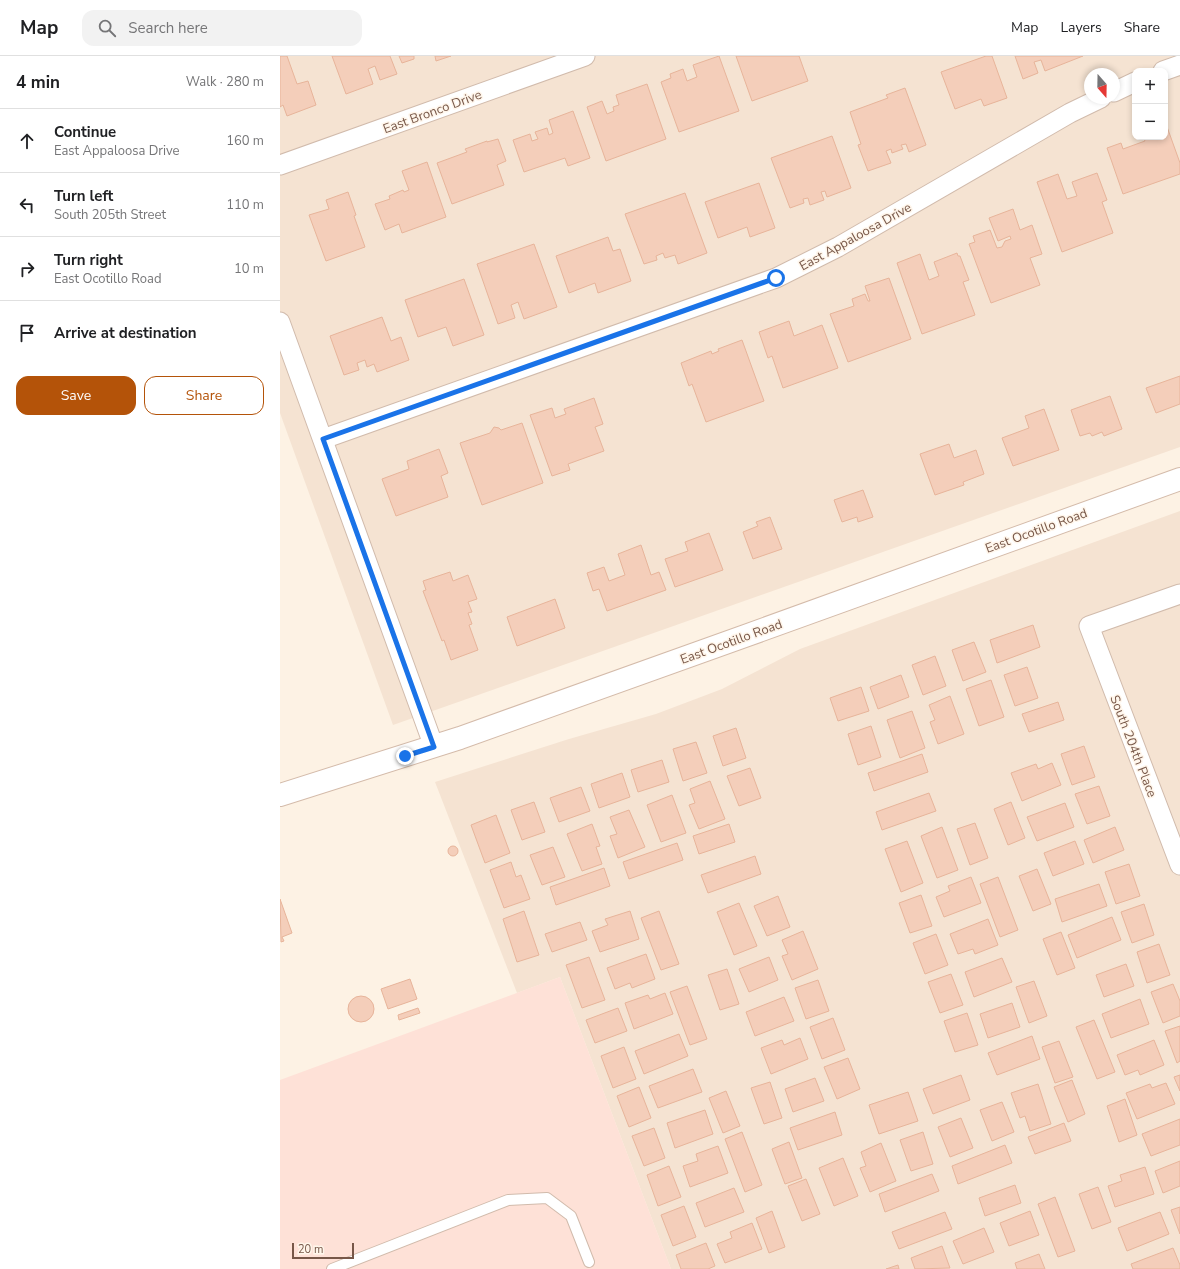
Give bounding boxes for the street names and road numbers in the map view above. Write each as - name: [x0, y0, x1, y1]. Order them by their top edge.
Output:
- street label: East Bronco Drive: [381, 86, 484, 138]
- street label: East Appaloosa Drive: [796, 199, 915, 275]
- street label: East Ocotillo Road: [983, 504, 1090, 558]
- street label: East Ocotillo Road: [678, 615, 785, 669]
- street label: South 204th Place: [1105, 693, 1161, 800]

